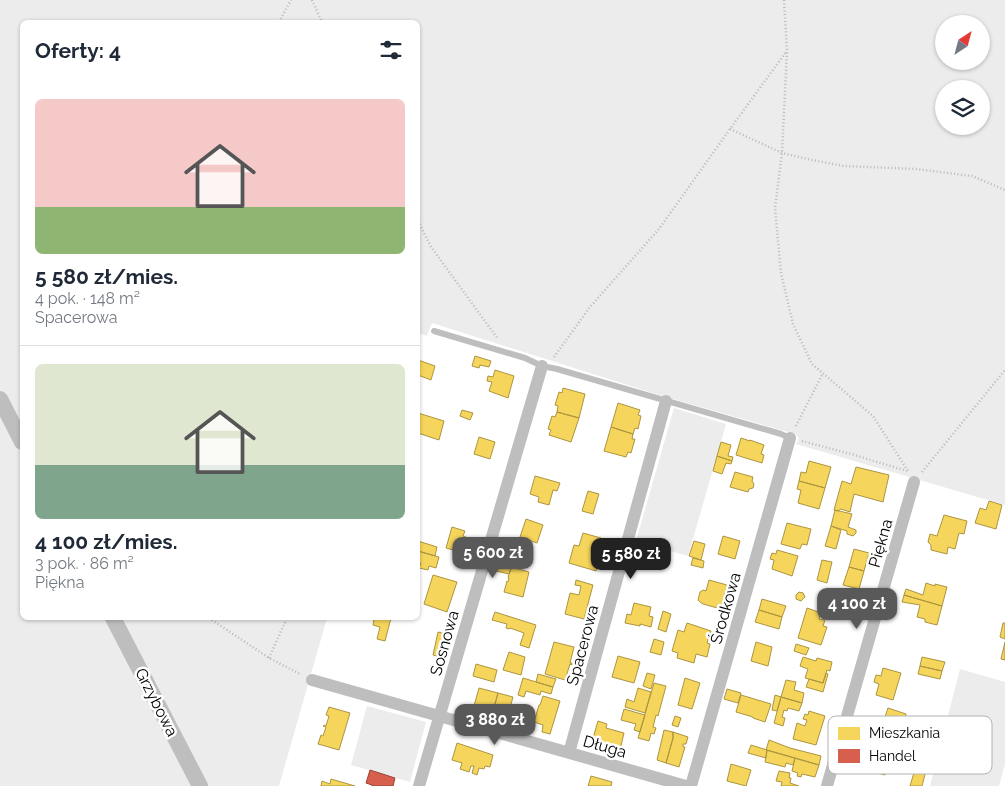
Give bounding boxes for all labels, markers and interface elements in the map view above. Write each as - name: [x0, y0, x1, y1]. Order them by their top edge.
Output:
- north arrow: [935, 15, 990, 70]
- map controls: [935, 15, 990, 135]
- icon: filters: [377, 36, 405, 64]
- text: Oferty: 4: [35, 38, 121, 63]
- button: layers: [935, 80, 990, 135]
- icon: home: [175, 131, 265, 221]
- text: 5 580 zł/mies.: [35, 264, 178, 289]
- text: 4 pok. · 148 m²: [35, 289, 140, 308]
- text: Spacerowa: [35, 308, 118, 327]
- icon: home: [175, 397, 265, 487]
- street label: Piękna: [865, 517, 896, 569]
- text: 4 100 zł/mies.: [35, 529, 177, 554]
- pin: 5 600 zł: [441, 536, 545, 579]
- pin: 5 580 zł: [579, 538, 683, 580]
- text: 5 600 zł: [463, 543, 523, 562]
- text: 5 580 zł: [602, 544, 660, 563]
- text: 3 pok. · 86 m²: [35, 554, 134, 573]
- street label: Środkowa: [705, 570, 745, 646]
- text: Piękna: [35, 573, 84, 592]
- pin: 4 100 zł: [805, 588, 909, 630]
- text: 4 100 zł: [828, 594, 886, 613]
- street label: Spacerowa: [563, 603, 602, 687]
- street label: Sosnowa: [426, 608, 463, 678]
- street label: Grzybowa: [131, 665, 182, 740]
- pin: 3 880 zł: [443, 704, 547, 746]
- text: 3 880 zł: [465, 710, 525, 729]
- legend: [828, 716, 992, 774]
- text: Mieszkania: [869, 725, 940, 741]
- street label: Długa: [581, 731, 629, 762]
- text: Handel: [869, 748, 916, 764]

